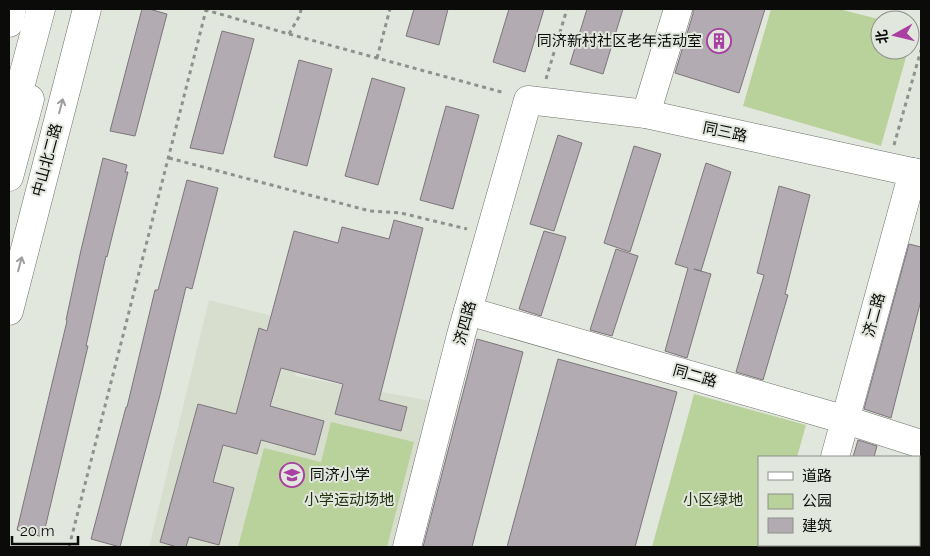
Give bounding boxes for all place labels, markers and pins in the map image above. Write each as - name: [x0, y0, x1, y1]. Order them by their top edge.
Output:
- building icon: 同济新村社区老年活动室: [706, 28, 732, 54]
- place label: 同济新村社区老年活动室: [537, 32, 702, 50]
- school or university icon: 同济小学: [279, 462, 305, 488]
- place label: 同济小学: [310, 466, 370, 484]

